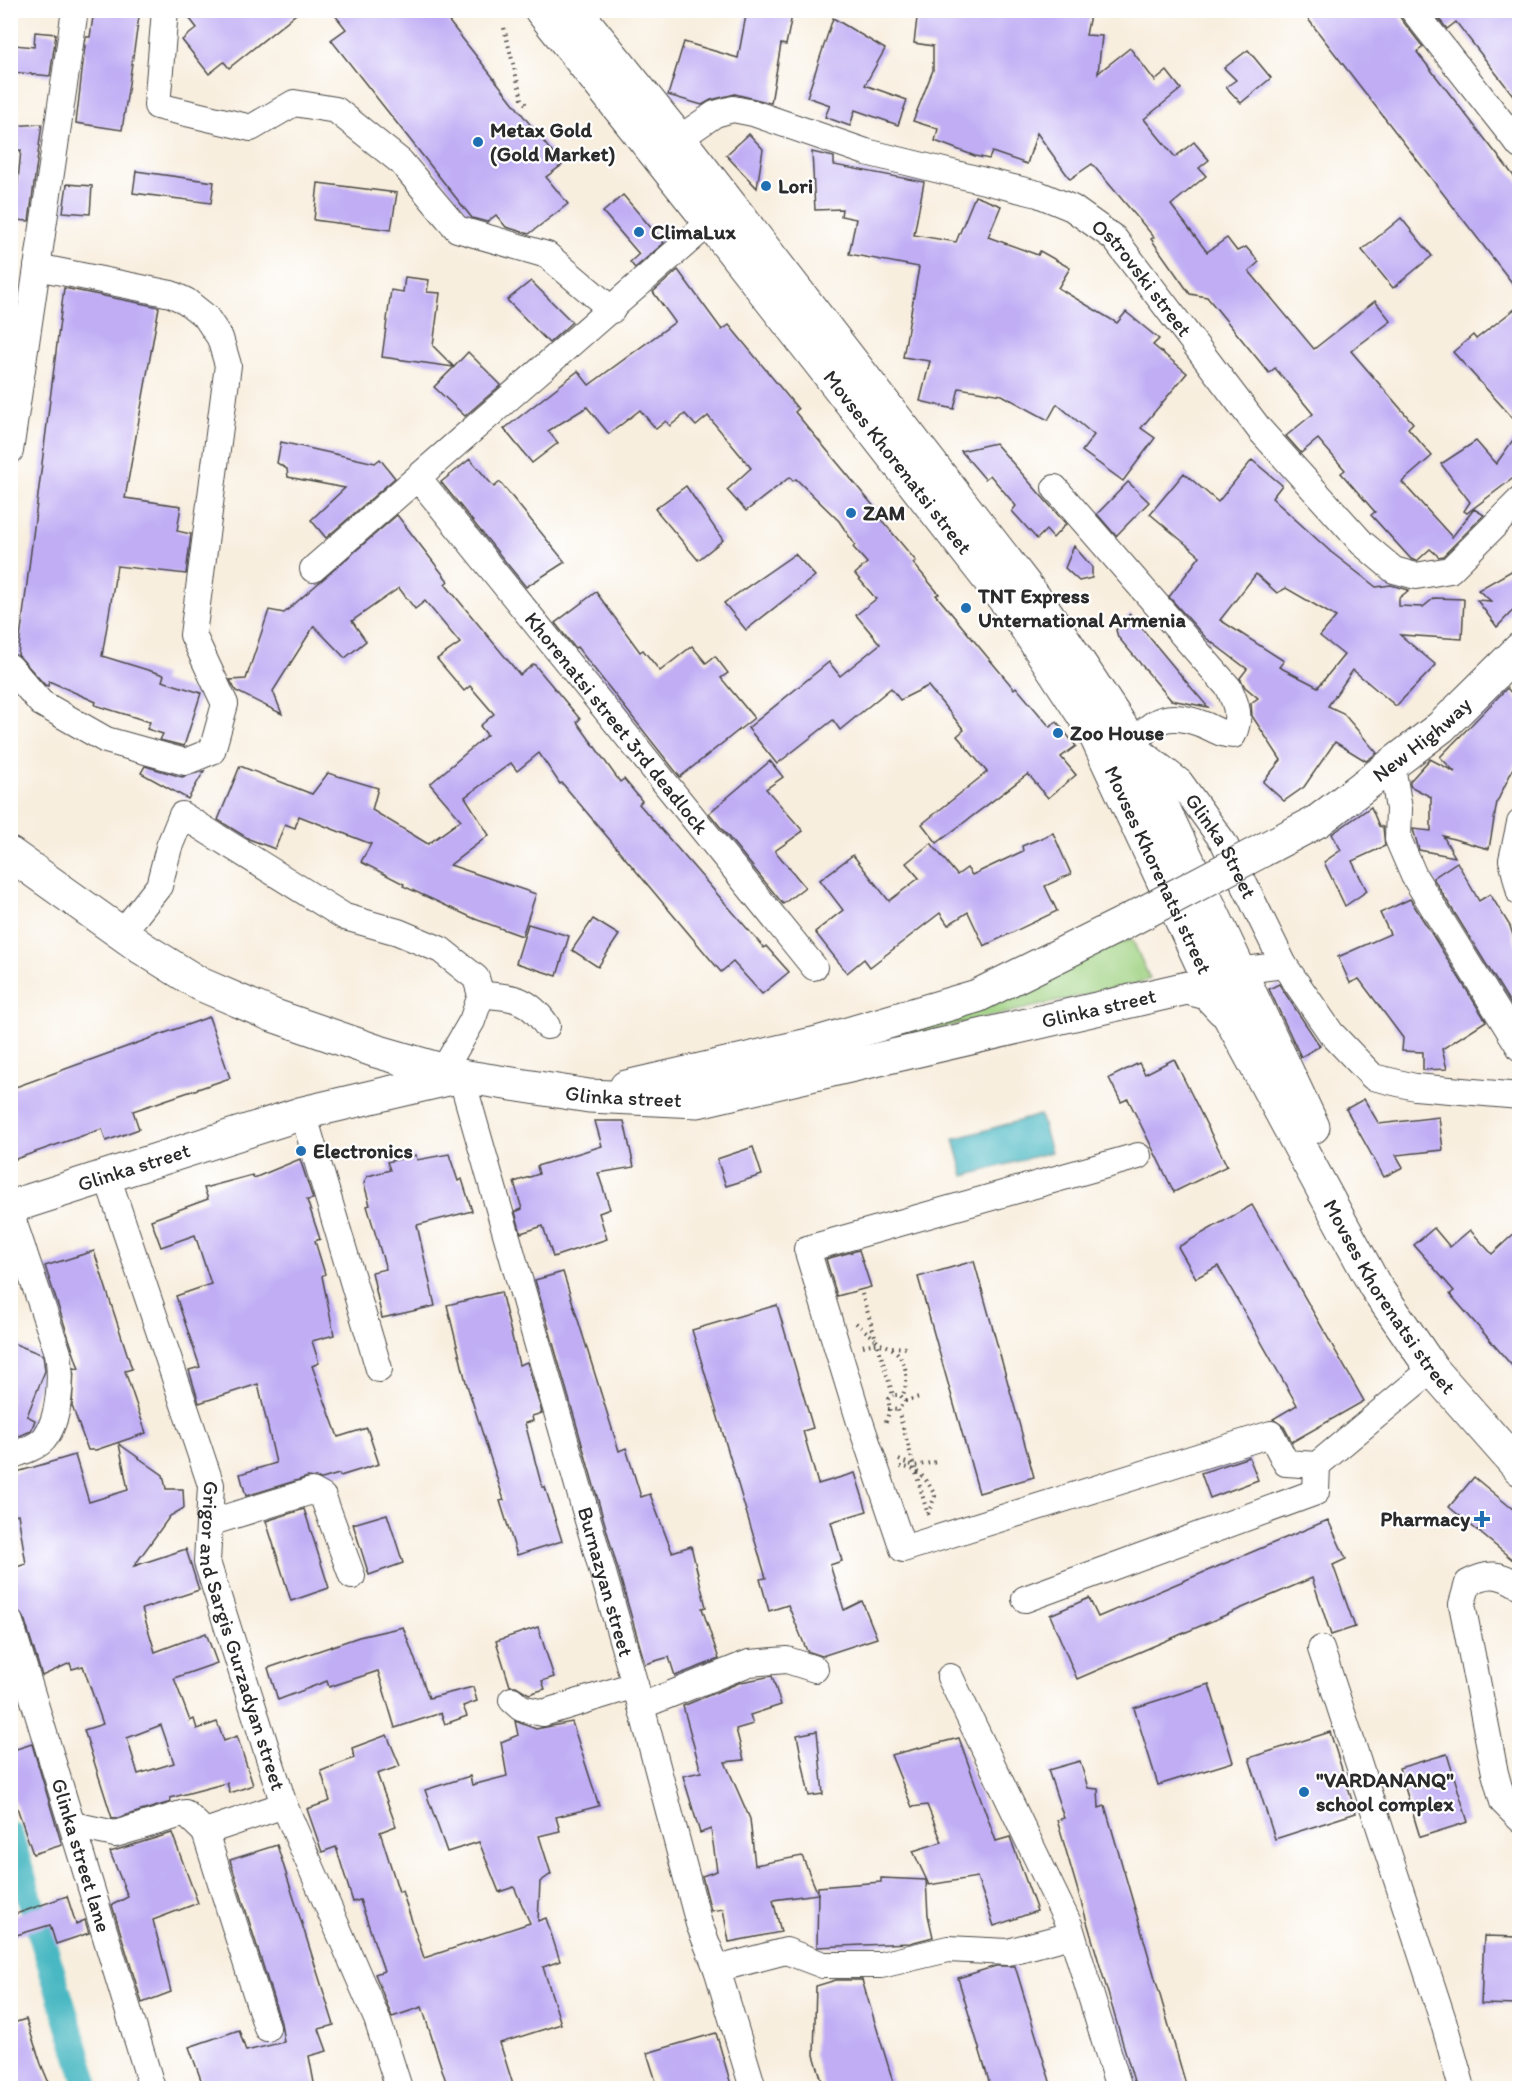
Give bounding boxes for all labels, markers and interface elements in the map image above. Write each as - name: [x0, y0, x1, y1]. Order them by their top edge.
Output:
- place label: Metax Gold (Gold Market): [490, 117, 615, 167]
- marker: Metax Gold (Gold Market): [471, 135, 485, 149]
- place label: Lori: [778, 173, 813, 198]
- marker: Lori: [759, 179, 773, 193]
- street label: Ostrovski street: [1087, 213, 1197, 341]
- place label: ClimaLux: [651, 219, 736, 244]
- marker: ClimaLux: [632, 225, 646, 239]
- street label: Movses Khorenatsi street: [818, 365, 978, 559]
- place label: ZAM: [863, 500, 905, 525]
- marker: ZAM: [844, 506, 858, 520]
- place label: TNT Express Unternational Armenia: [977, 583, 1186, 632]
- marker: TNT Express Unternational Armenia: [959, 601, 973, 615]
- street label: Khorenatsi street 3rd deadlock: [520, 607, 714, 839]
- street label: New Highway: [1367, 691, 1476, 787]
- place label: Zoo House: [1070, 720, 1164, 745]
- marker: Zoo House: [1051, 726, 1065, 740]
- street label: Movses Khorenatsi street: [1099, 762, 1218, 978]
- street label: Glinka Street: [1180, 788, 1262, 903]
- street label: Glinka street: [1039, 983, 1158, 1033]
- street label: Glinka street: [564, 1079, 682, 1112]
- street label: Glinka street: [74, 1137, 193, 1197]
- place label: Electronics: [313, 1138, 413, 1163]
- marker: Electronics: [294, 1144, 308, 1158]
- street label: Movses Khorenatsi street: [1318, 1195, 1461, 1399]
- street label: Grigor and Sargis Gurzadyan street: [195, 1480, 292, 1793]
- street label: Burnazyan street: [573, 1504, 639, 1660]
- place label: Pharmacy: [1380, 1506, 1470, 1532]
- marker: Pharmacy: [1475, 1512, 1489, 1526]
- place label: "VARDANANQ" school complex: [1316, 1767, 1454, 1817]
- street label: Glinka street lane: [46, 1775, 117, 1935]
- marker: "VARDANANQ" school complex: [1297, 1785, 1311, 1799]

